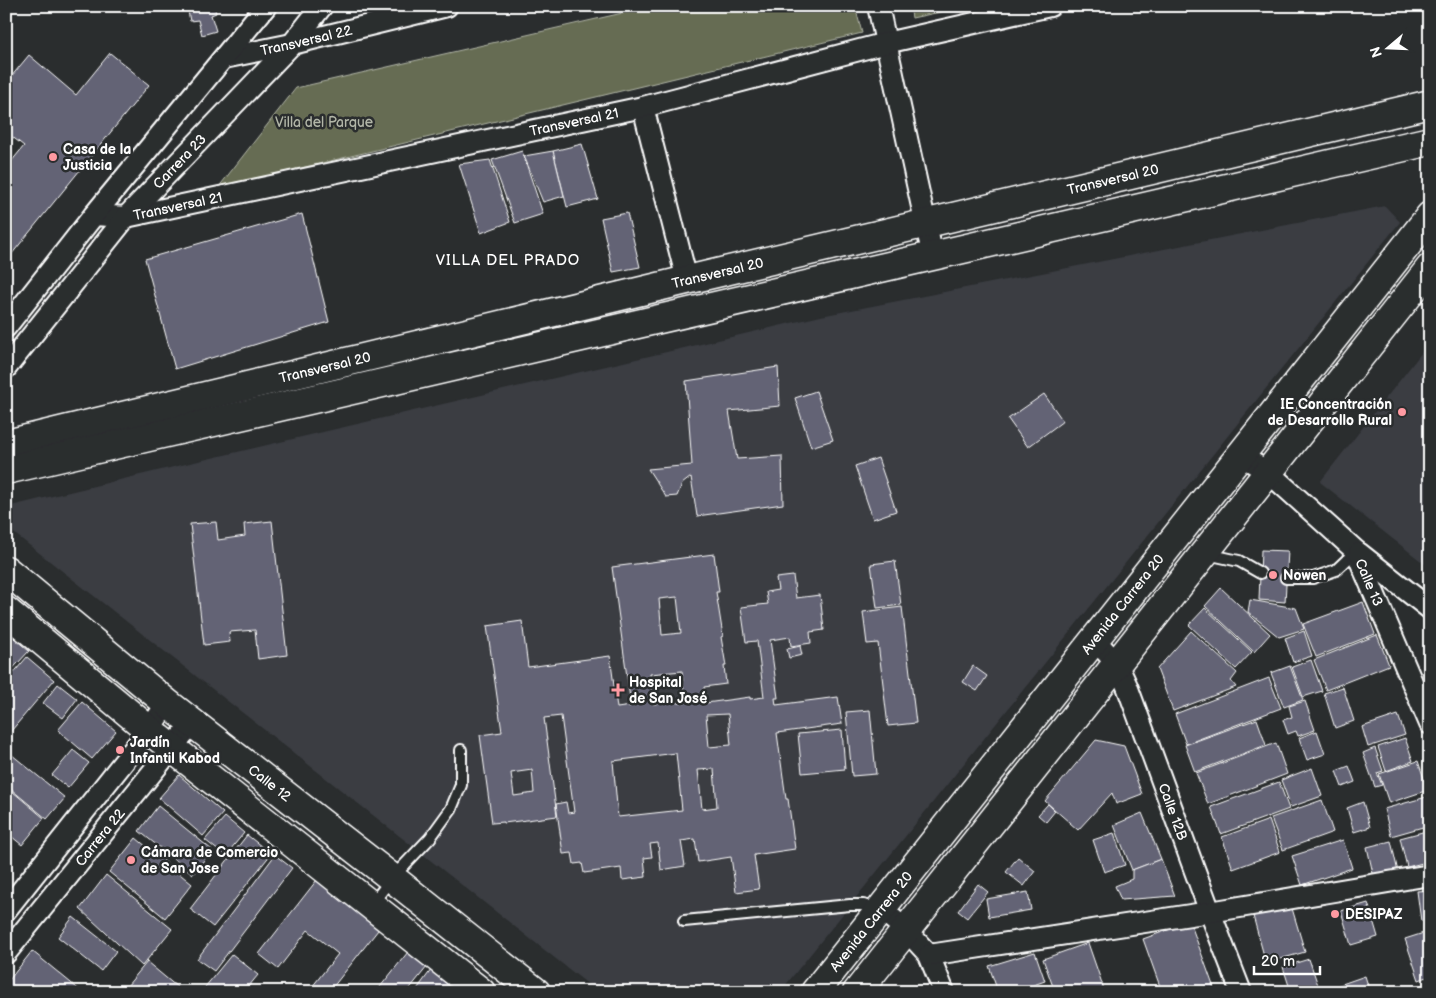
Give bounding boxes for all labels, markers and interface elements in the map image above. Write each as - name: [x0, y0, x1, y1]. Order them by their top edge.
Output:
- street label: Transversal 22: [259, 21, 354, 59]
- north arrow: [1364, 22, 1414, 72]
- text: N: [1366, 44, 1386, 60]
- street label: Transversal 21: [528, 104, 620, 139]
- park label: Villa del Parque: [275, 114, 373, 131]
- street label: Carrera 23: [149, 131, 209, 192]
- place label: Casa de la Justicia: [63, 141, 131, 174]
- marker: Casa de la Justicia: [47, 151, 59, 163]
- street label: Transversal 20: [1065, 160, 1160, 198]
- street label: Transversal 21: [132, 188, 224, 224]
- district label: VILLA DEL PRADO: [436, 251, 580, 270]
- street label: Transversal 20: [670, 254, 765, 292]
- street label: Transversal 20: [277, 348, 372, 386]
- place label: IE Concentración de Desarrollo Rural: [1267, 396, 1392, 429]
- marker: IE Concentración de Desarrollo Rural: [1396, 406, 1408, 418]
- street label: Avenida Carrera 20: [1078, 551, 1167, 658]
- street label: Calle 13: [1352, 556, 1387, 609]
- place label: Nowen: [1283, 567, 1327, 584]
- marker: Nowen: [1267, 569, 1279, 581]
- place label: Hospital de San José: [629, 674, 708, 707]
- marker: Hospital de San José: [611, 683, 625, 697]
- place label: Jardín Infantil Kabod: [130, 734, 220, 767]
- marker: Jardín Infantil Kabod: [114, 744, 126, 756]
- street label: Calle 12: [245, 761, 295, 805]
- street label: Calle 12B: [1155, 781, 1192, 843]
- street label: Carrera 22: [71, 804, 129, 869]
- place label: Cámara de Comercio de San Jose: [141, 844, 278, 877]
- marker: Cámara de Comercio de San Jose: [125, 854, 137, 866]
- street label: Avenida Carrera 20: [826, 868, 916, 975]
- place label: DESIPAZ: [1345, 906, 1403, 923]
- marker: DESIPAZ: [1329, 908, 1341, 920]
- scale bar: [1254, 943, 1320, 975]
- text: 20 m: [1261, 952, 1295, 971]

